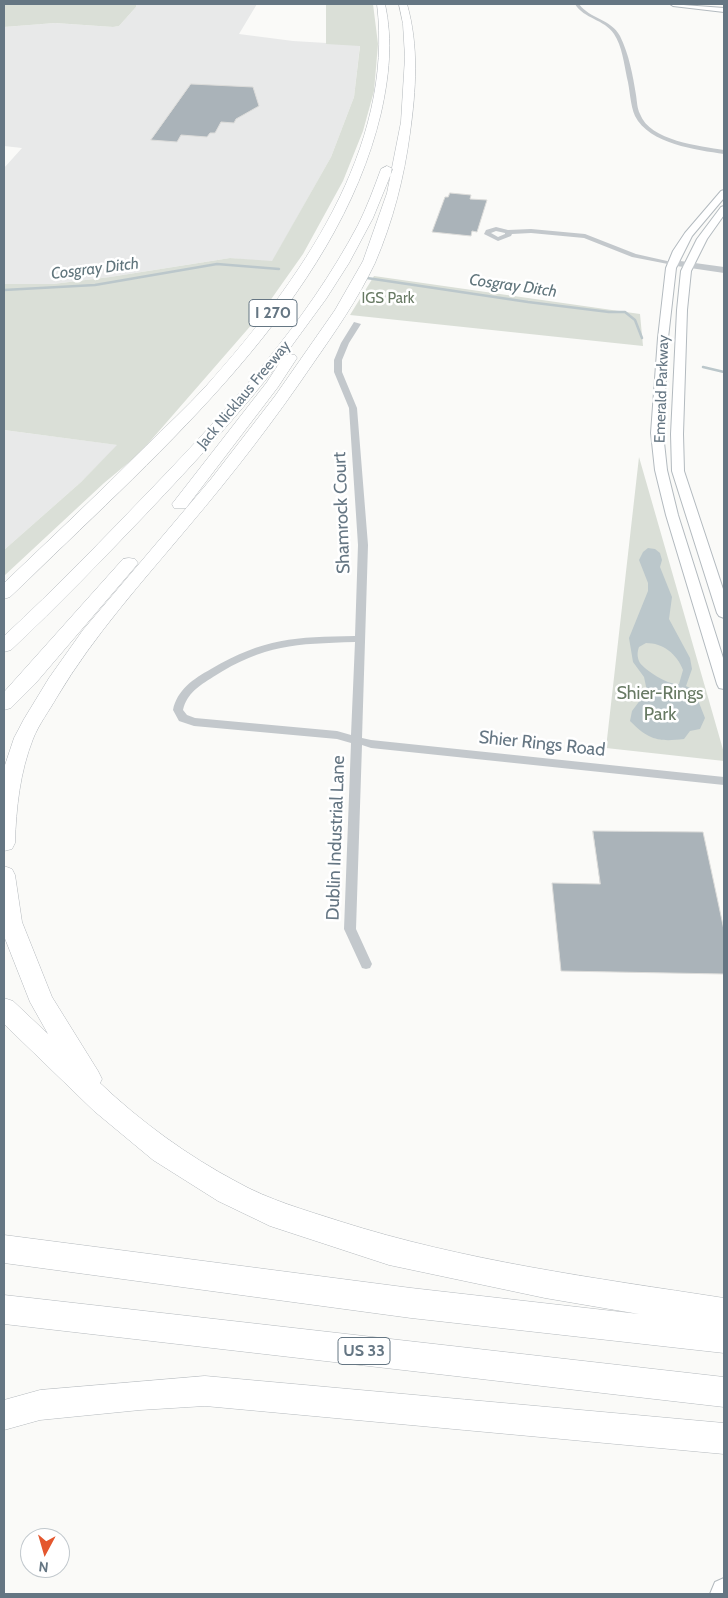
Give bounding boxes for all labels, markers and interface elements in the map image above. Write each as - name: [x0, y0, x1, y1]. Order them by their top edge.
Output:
- water label: Cosgray Ditch: [50, 254, 140, 284]
- water label: Cosgray Ditch: [468, 270, 558, 302]
- park label: IGS Park: [361, 290, 415, 308]
- road number: I 270: [249, 300, 297, 326]
- street label: Emerald Parkway: [651, 335, 673, 443]
- street label: Jack Nicklaus Freeway: [194, 337, 294, 453]
- street label: Shamrock Court: [329, 452, 355, 574]
- park label: Shier-Rings Park: [616, 683, 704, 726]
- street label: Shier Rings Road: [478, 727, 606, 761]
- street label: Dublin Industrial Lane: [322, 755, 350, 921]
- road number: US 33: [338, 1338, 390, 1364]
- north arrow: [20, 1528, 70, 1578]
- text: N: [38, 1557, 49, 1576]

